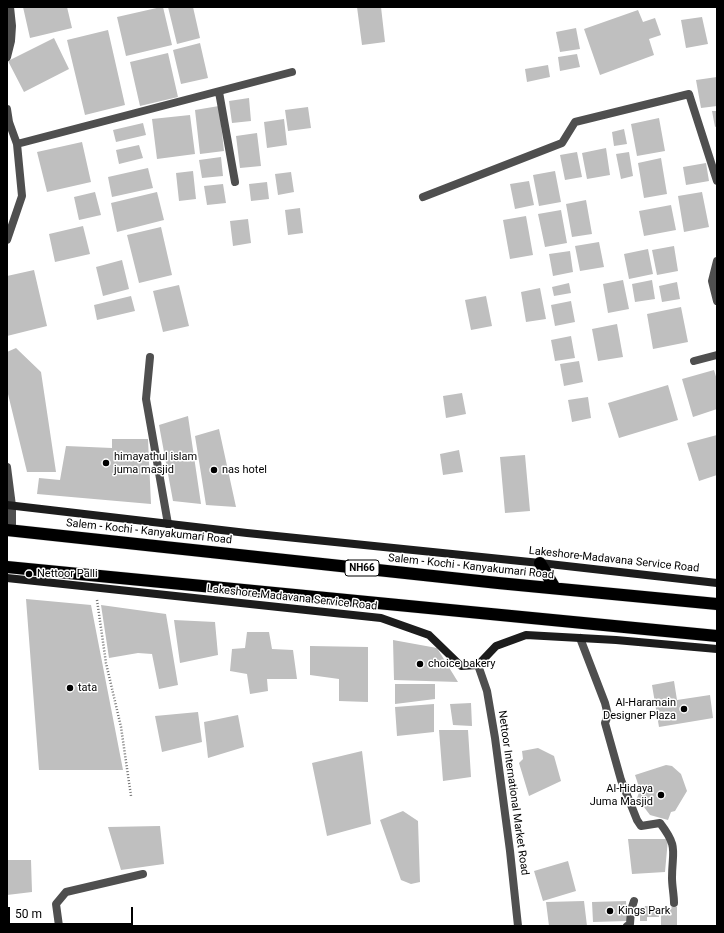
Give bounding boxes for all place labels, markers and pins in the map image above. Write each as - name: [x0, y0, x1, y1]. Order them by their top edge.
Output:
- place label: himayathul islam juma masjid: [114, 450, 197, 476]
- marker: himayathul islam juma masjid: [101, 458, 111, 468]
- place label: nas hotel: [222, 463, 267, 477]
- marker: nas hotel: [209, 465, 219, 475]
- place label: Nettoor Palli: [37, 567, 98, 581]
- marker: Nettoor Palli: [24, 569, 34, 579]
- place label: choice bakery: [428, 657, 496, 671]
- marker: choice bakery: [415, 659, 425, 669]
- place label: tata: [78, 681, 97, 695]
- marker: tata: [65, 683, 75, 693]
- place label: Al-Haramain Designer Plaza: [603, 696, 676, 722]
- marker: Al-Haramain Designer Plaza: [679, 704, 689, 714]
- place label: Al-Hidaya Juma Masjid: [590, 782, 653, 808]
- marker: Al-Hidaya Juma Masjid: [656, 790, 666, 800]
- place label: Kings Park: [618, 904, 670, 918]
- marker: Kings Park: [605, 906, 615, 916]

